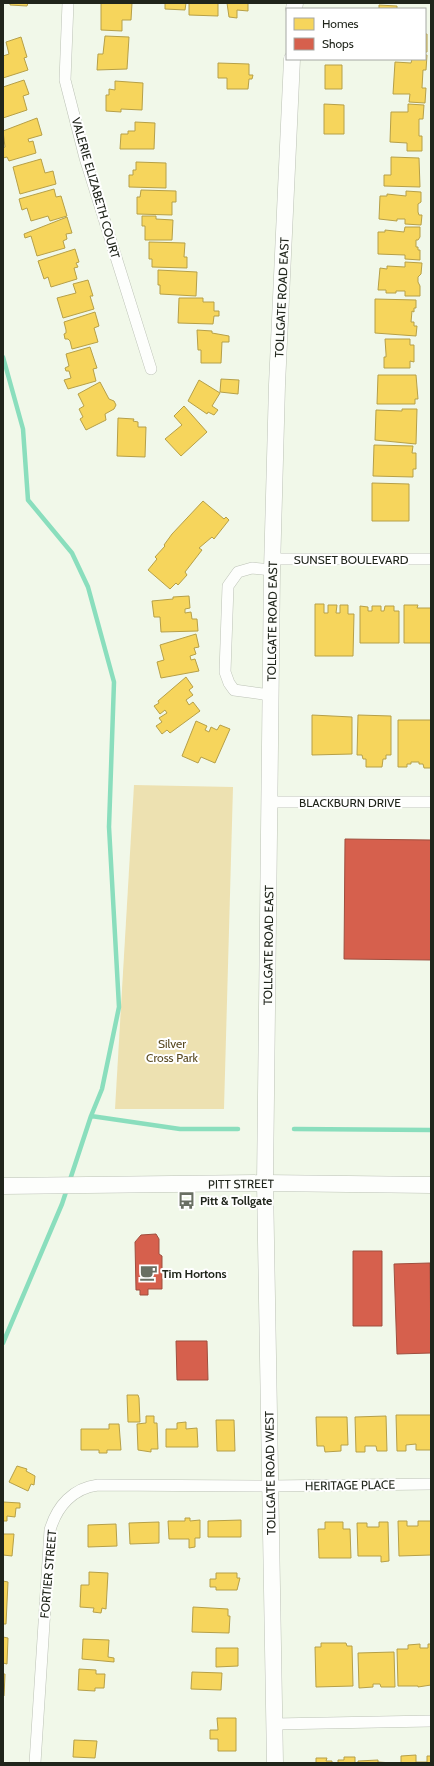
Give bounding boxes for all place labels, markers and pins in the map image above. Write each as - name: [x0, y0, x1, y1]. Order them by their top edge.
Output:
- bus stop icon: Pitt & Tollgate: [177, 1190, 197, 1210]
- place label: Pitt & Tollgate: [200, 1193, 272, 1208]
- cafe icon: Tim Hortons: [139, 1263, 159, 1283]
- place label: Tim Hortons: [162, 1266, 227, 1281]

